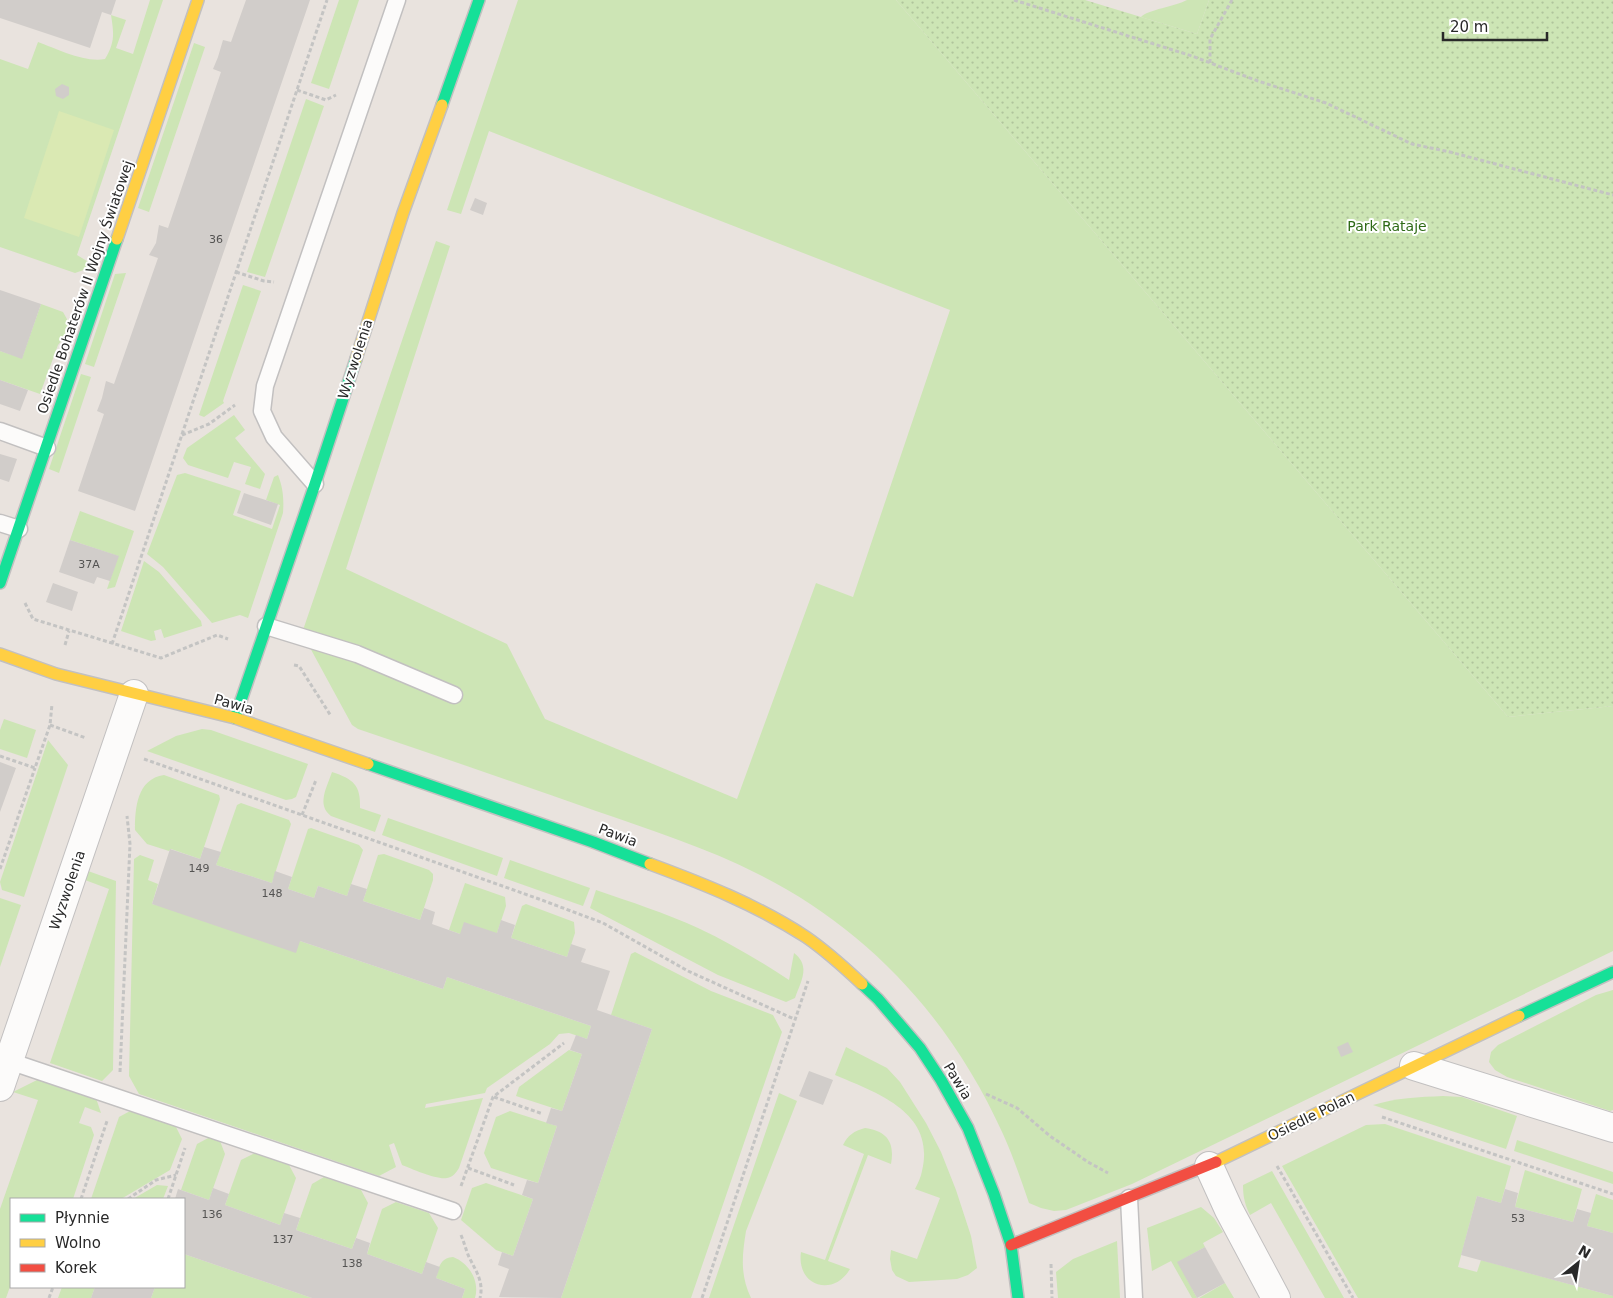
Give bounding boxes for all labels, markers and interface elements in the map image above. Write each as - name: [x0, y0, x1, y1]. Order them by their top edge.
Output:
- scale bar: [1443, 10, 1547, 42]
- text: 20 m: [1450, 18, 1488, 36]
- street label: Osiedle Bohaterów II Wojny Światowej: [33, 158, 136, 416]
- park label: Park Rataje: [1347, 218, 1427, 234]
- house number: 36: [209, 233, 223, 246]
- street label: Wyzwolenia: [335, 317, 375, 401]
- house number: 37A: [78, 558, 100, 571]
- street label: Pawia: [212, 691, 256, 717]
- street label: Pawia: [596, 820, 640, 850]
- street label: Wyzwolenia: [46, 848, 88, 932]
- house number: 149: [189, 862, 210, 875]
- house number: 148: [262, 887, 283, 900]
- street label: Pawia: [941, 1060, 975, 1102]
- street label: Osiedle Polan: [1265, 1088, 1357, 1144]
- legend: [10, 1198, 185, 1288]
- house number: 136: [202, 1208, 223, 1221]
- text: Płynnie: [55, 1209, 110, 1227]
- house number: 53: [1511, 1212, 1525, 1225]
- house number: 137: [273, 1233, 294, 1246]
- text: Wolno: [55, 1234, 101, 1252]
- north arrow: [1553, 1238, 1603, 1288]
- text: N: [1575, 1242, 1594, 1262]
- house number: 138: [342, 1257, 363, 1270]
- text: Korek: [55, 1259, 97, 1277]

